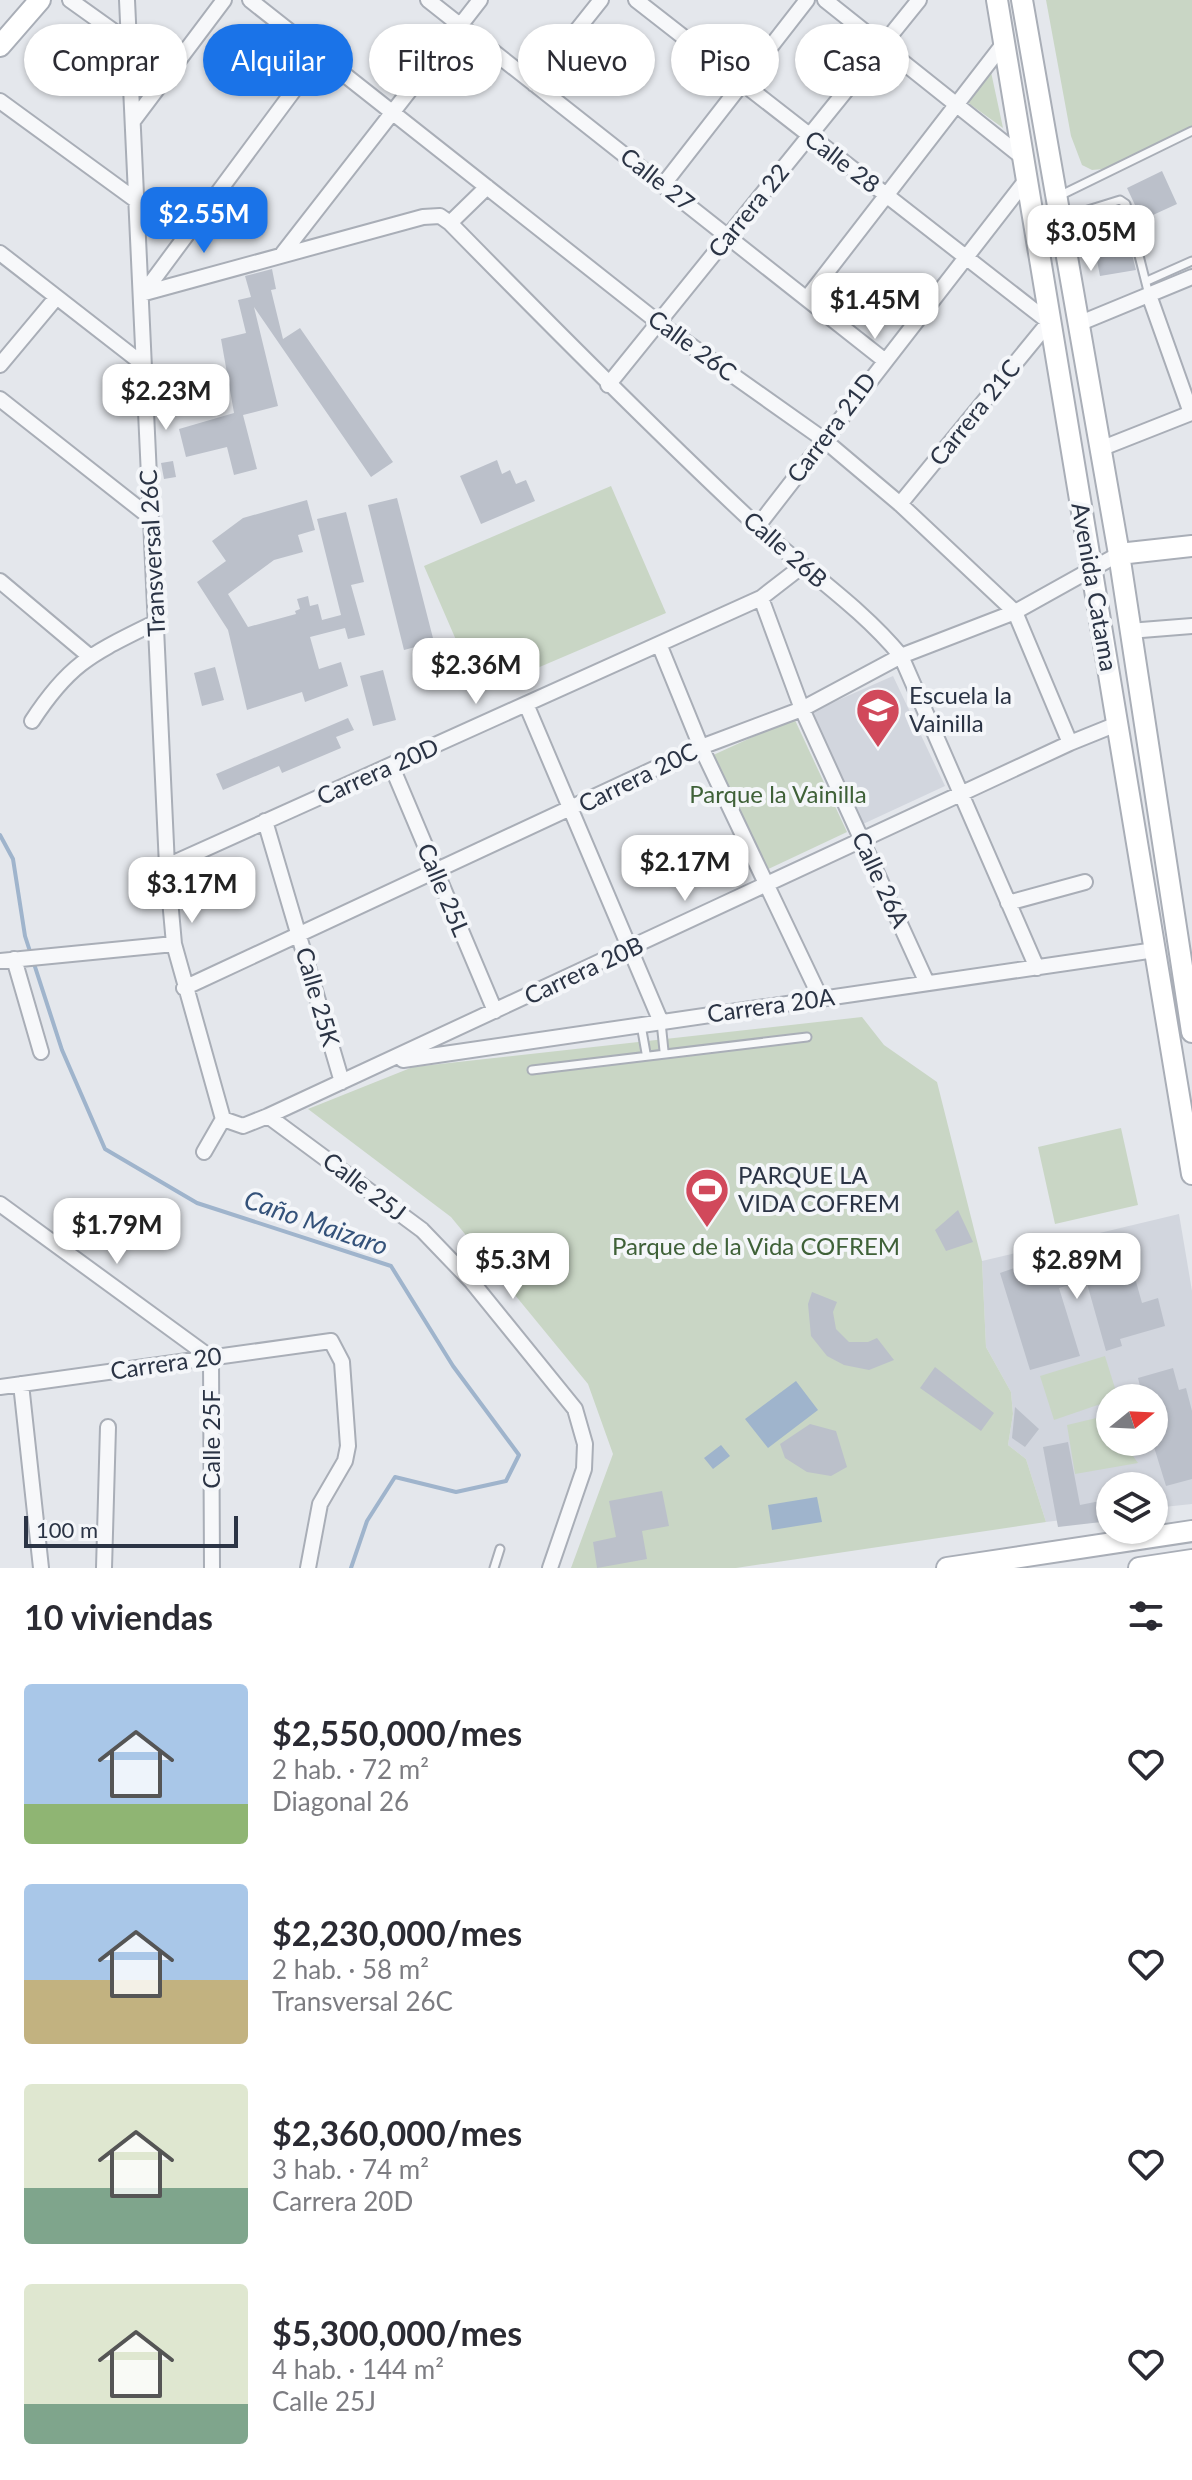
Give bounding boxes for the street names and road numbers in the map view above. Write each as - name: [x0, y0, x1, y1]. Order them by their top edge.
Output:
- street label: Calle 28: [800, 123, 886, 198]
- street label: Calle 27: [615, 141, 701, 217]
- street label: Carrera 22: [701, 157, 794, 263]
- street label: Calle 26C: [643, 303, 743, 386]
- street label: Carrera 21C: [922, 353, 1025, 471]
- street label: Carrera 21D: [780, 366, 882, 488]
- street label: Transversal 26C: [133, 469, 170, 637]
- street label: Avenida Catama: [1066, 500, 1125, 673]
- street label: Calle 26B: [738, 505, 834, 593]
- street label: Carrera 20D: [312, 731, 443, 810]
- street label: Carrera 20C: [573, 736, 701, 818]
- street label: Calle 26A: [847, 827, 916, 932]
- street label: Calle 25L: [412, 839, 477, 940]
- street label: Carrera 20B: [519, 930, 647, 1010]
- street label: Calle 25K: [290, 944, 346, 1050]
- street label: Carrera 20A: [705, 981, 837, 1028]
- street label: Calle 25J: [318, 1145, 412, 1226]
- street label: Carrera 20: [108, 1340, 223, 1385]
- street label: Calle 25F: [196, 1389, 225, 1489]

